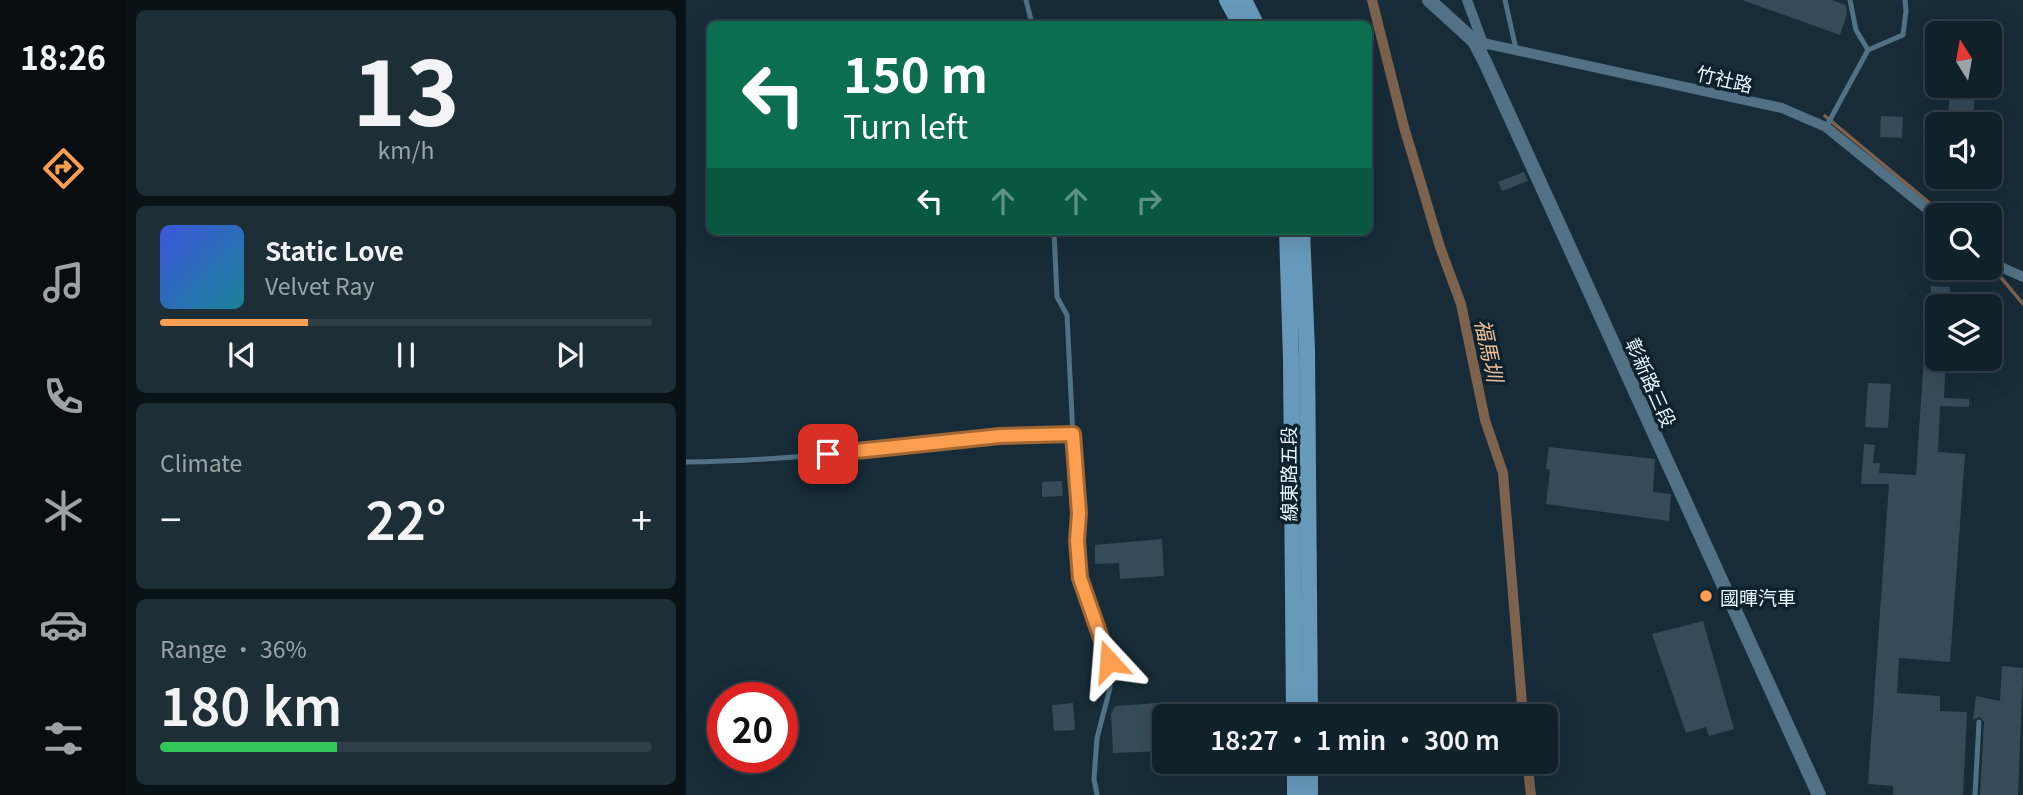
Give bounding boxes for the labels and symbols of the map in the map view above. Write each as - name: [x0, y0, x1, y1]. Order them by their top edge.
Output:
- north arrow: [1925, 21, 2002, 98]
- street label: 竹社路: [1694, 58, 1756, 98]
- water label: 福馬圳: [1469, 316, 1512, 387]
- street label: 彰新路三段: [1620, 333, 1684, 431]
- pin: [798, 424, 858, 484]
- street label: 線東路五段: [1274, 426, 1301, 522]
- place label: 國暉汽車: [1720, 583, 1796, 610]
- marker: 國暉汽車: [1698, 588, 1714, 604]
- position arrow: [1072, 624, 1146, 698]
- speed limit sign: 20: [707, 682, 798, 773]

